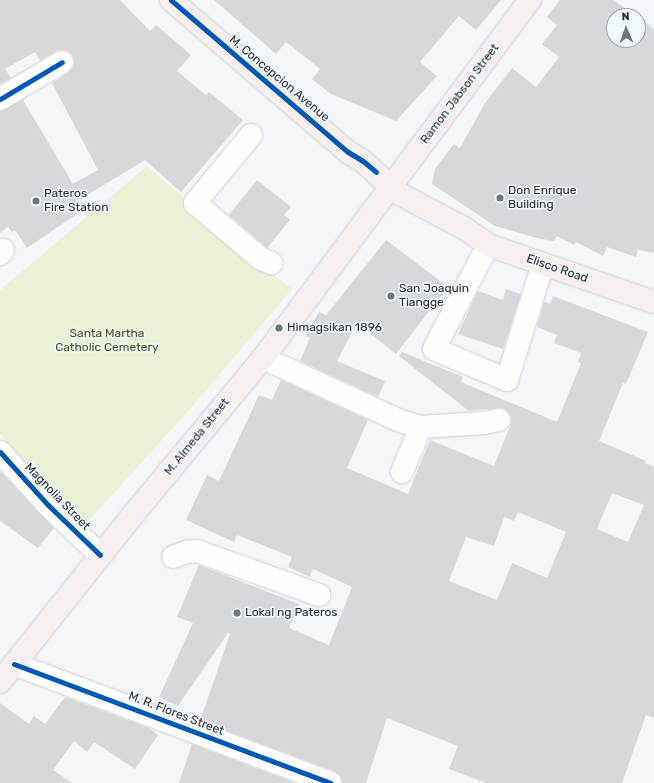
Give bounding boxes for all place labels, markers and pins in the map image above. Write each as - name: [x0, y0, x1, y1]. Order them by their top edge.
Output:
- place label: Don Enrique Building: [508, 184, 576, 212]
- place label: Pateros Fire Station: [44, 187, 108, 215]
- marker: Don Enrique Building: [495, 193, 505, 203]
- marker: Pateros Fire Station: [31, 196, 41, 206]
- place label: San Joaquin Tiangge: [399, 282, 469, 310]
- marker: San Joaquin Tiangge: [386, 291, 396, 301]
- place label: Himagsikan 1896: [287, 321, 382, 335]
- marker: Himagsikan 1896: [274, 323, 284, 333]
- place label: Lokal ng Pateros: [245, 606, 337, 620]
- marker: Lokal ng Pateros: [232, 608, 242, 618]

